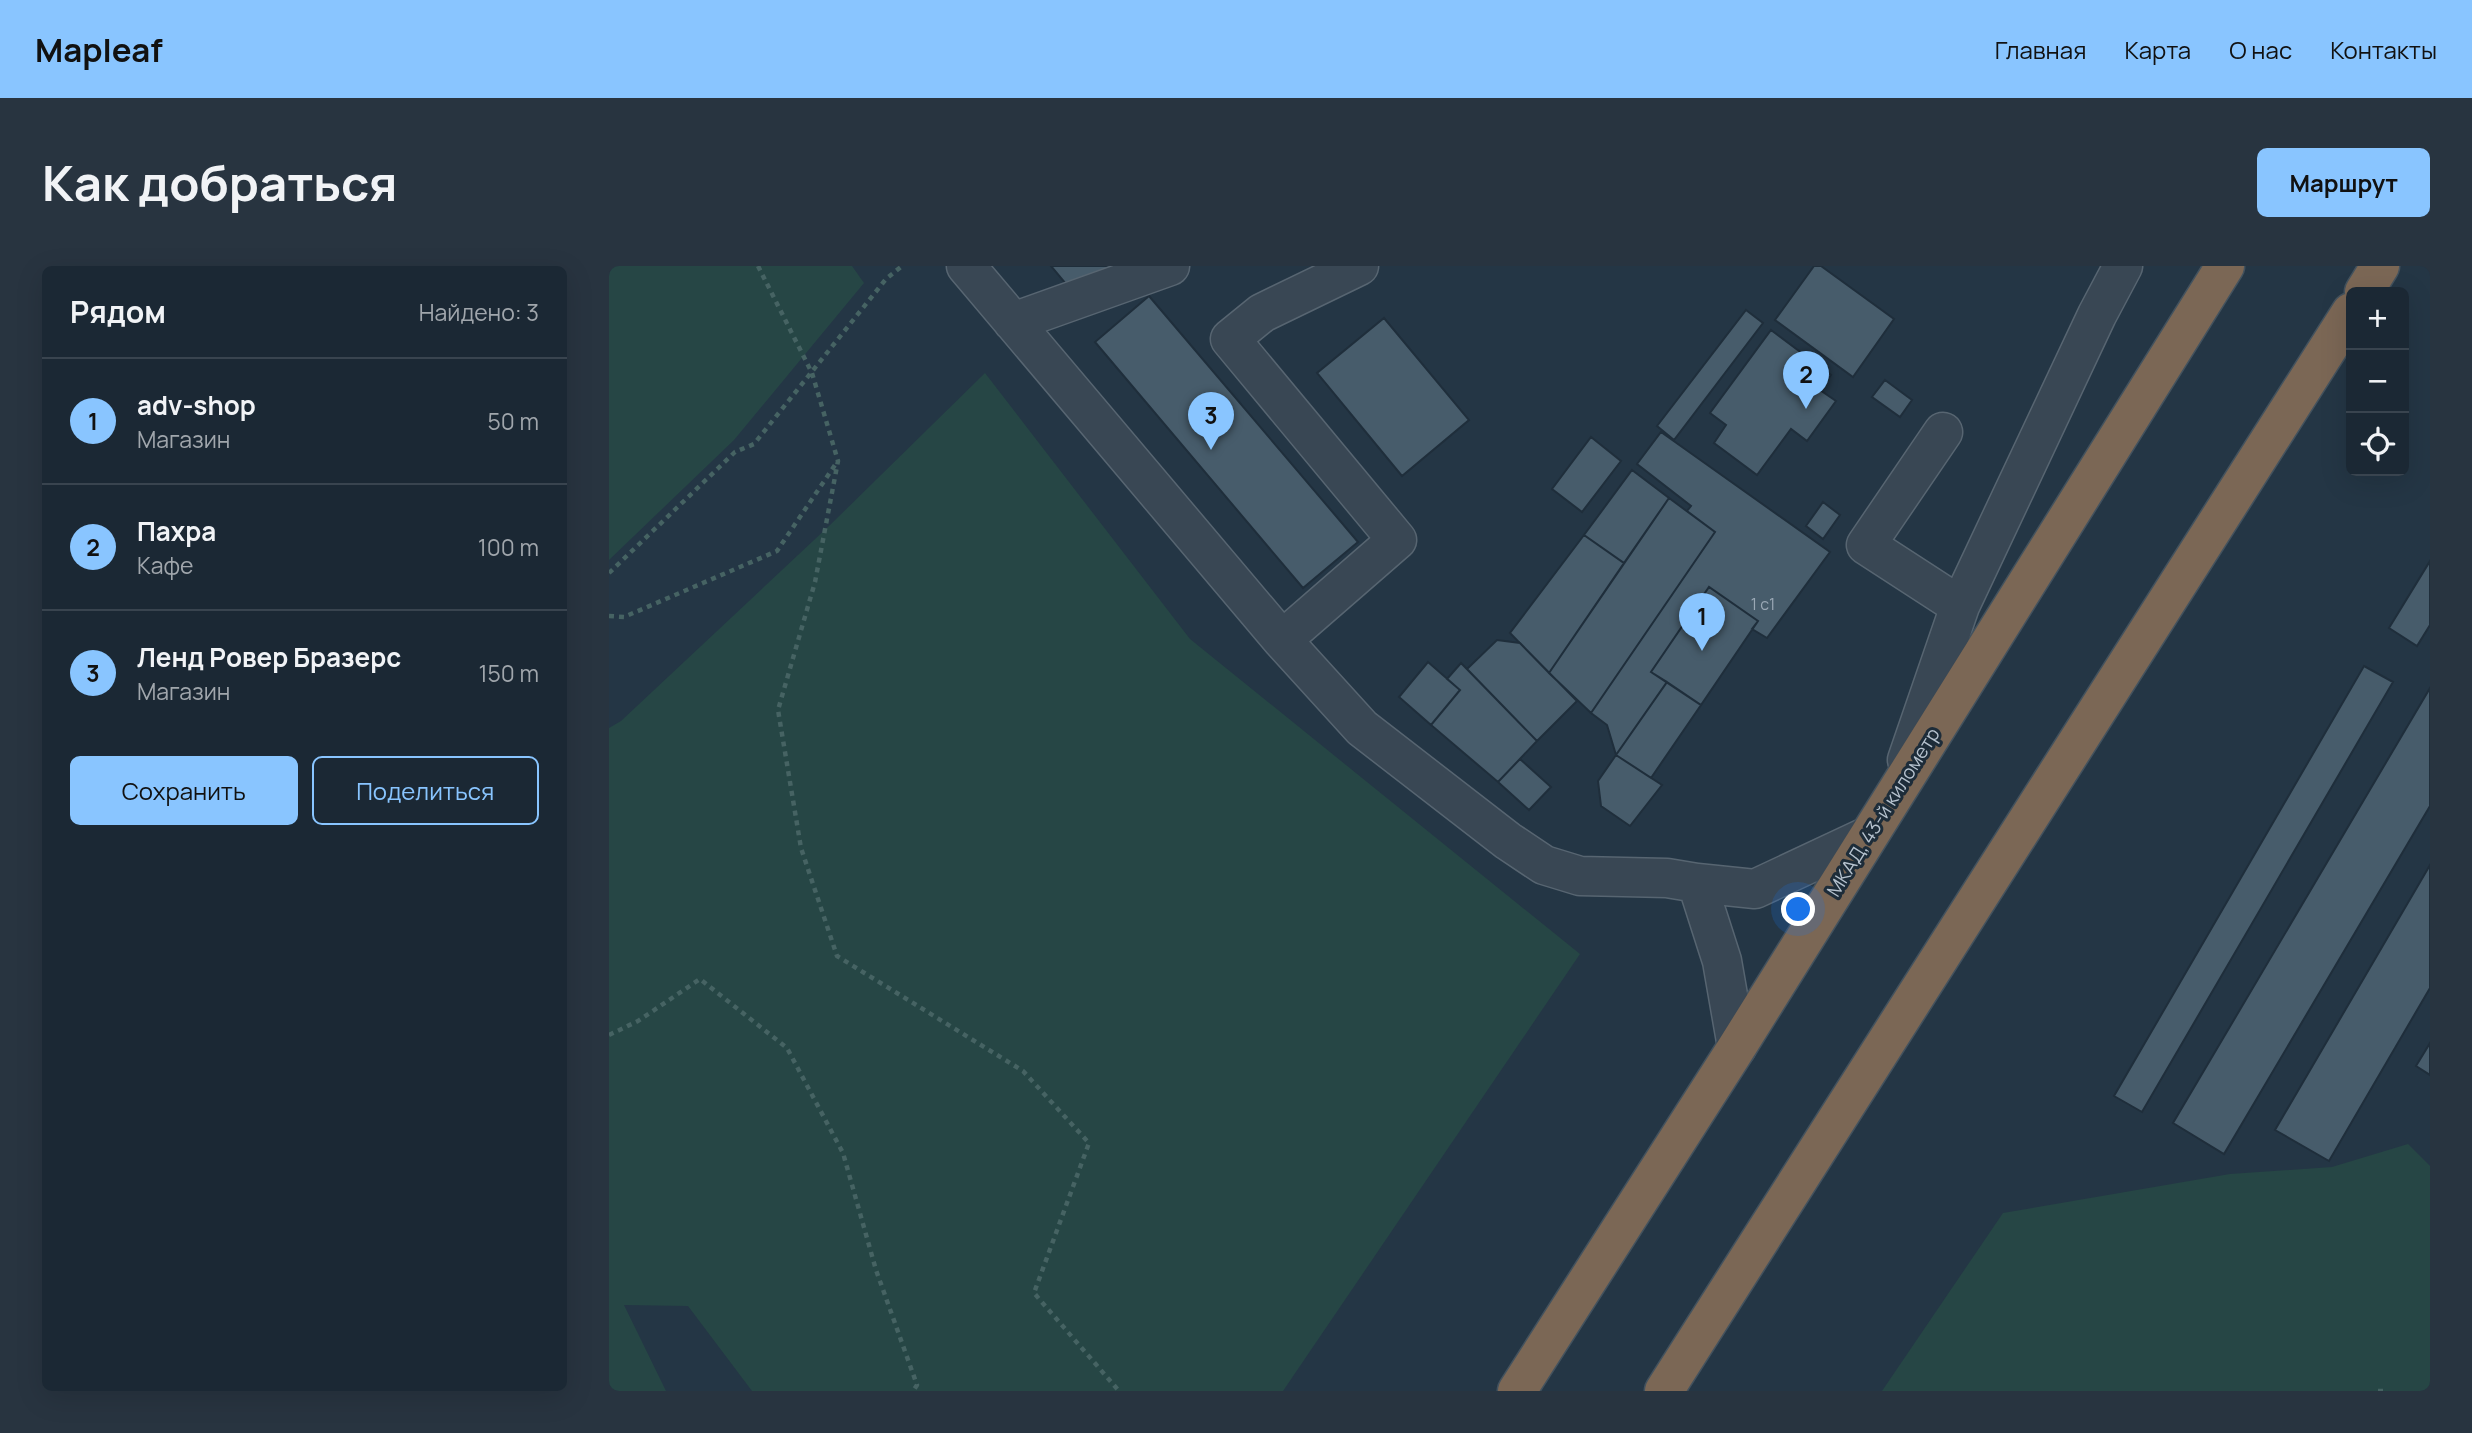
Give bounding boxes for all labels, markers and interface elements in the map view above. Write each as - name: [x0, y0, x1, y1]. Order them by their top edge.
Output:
- text: Mapleaf: [35, 27, 163, 72]
- text: Главная: [1995, 33, 2086, 66]
- text: Карта: [2124, 33, 2191, 66]
- text: О нас: [2229, 33, 2292, 66]
- text: Контакты: [2330, 33, 2437, 66]
- button: Маршрут: [2257, 148, 2430, 217]
- text: Как добраться: [42, 149, 397, 216]
- map controls: [2346, 287, 2409, 476]
- button: +: [2346, 287, 2409, 350]
- text: Рядом: [70, 291, 166, 332]
- text: Найдено: 3: [419, 296, 539, 328]
- button: −: [2346, 350, 2409, 413]
- pin: 2: [1783, 351, 1829, 409]
- text: adv-shop: [137, 387, 256, 423]
- pin: 3: [1188, 392, 1234, 450]
- text: 1: [88, 405, 98, 437]
- text: 50 m: [488, 405, 539, 437]
- button: locate: [2346, 413, 2409, 476]
- text: Магазин: [137, 423, 230, 455]
- text: Пахра: [137, 513, 216, 549]
- text: 2: [86, 531, 100, 563]
- text: 100 m: [478, 531, 539, 563]
- text: Кафе: [137, 549, 193, 581]
- pin: 1: [1679, 593, 1725, 651]
- house number: 1 с1: [1751, 593, 1775, 615]
- text: Ленд Ровер Бразерс: [137, 639, 401, 675]
- text: 3: [86, 657, 100, 689]
- text: 150 m: [479, 657, 539, 689]
- text: Магазин: [137, 675, 230, 707]
- street label: МКАД, 43-й километр: [1820, 723, 1946, 901]
- button: Сохранить: [70, 756, 298, 825]
- button: Поделиться: [312, 756, 539, 825]
- your location: [1781, 892, 1815, 926]

